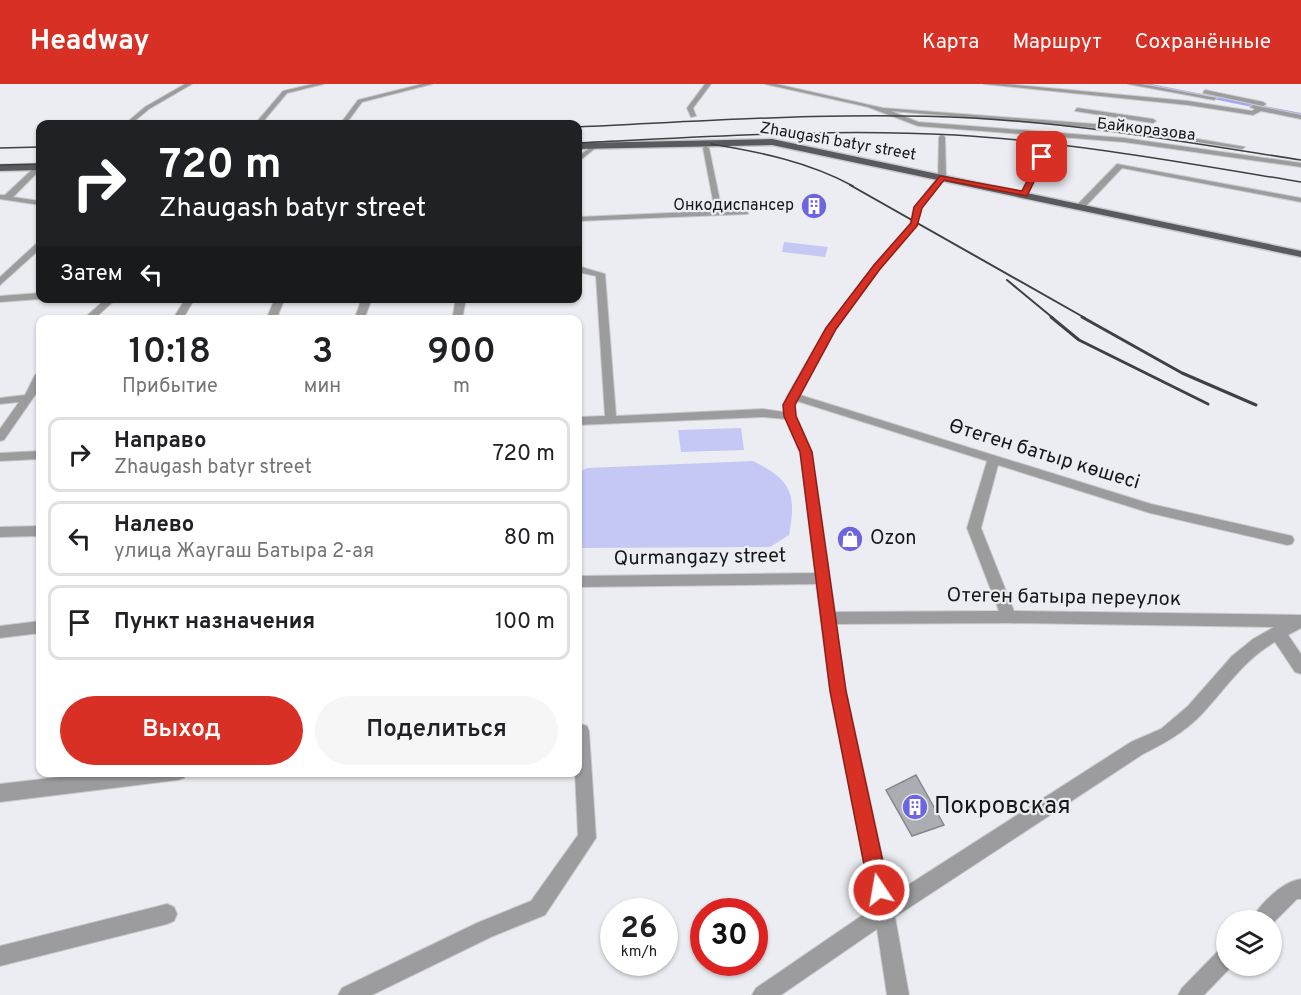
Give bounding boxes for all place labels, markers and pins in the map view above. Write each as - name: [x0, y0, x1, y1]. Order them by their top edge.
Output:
- pin: [1016, 131, 1067, 182]
- building icon: Онкодиспансер: [799, 191, 829, 221]
- place label: Онкодиспансер: [673, 196, 794, 216]
- shop icon: Ozon: [835, 524, 865, 554]
- place label: Ozon: [870, 526, 916, 552]
- building icon: Покровская: [900, 792, 930, 822]
- place label: Покровская: [934, 792, 1071, 822]

